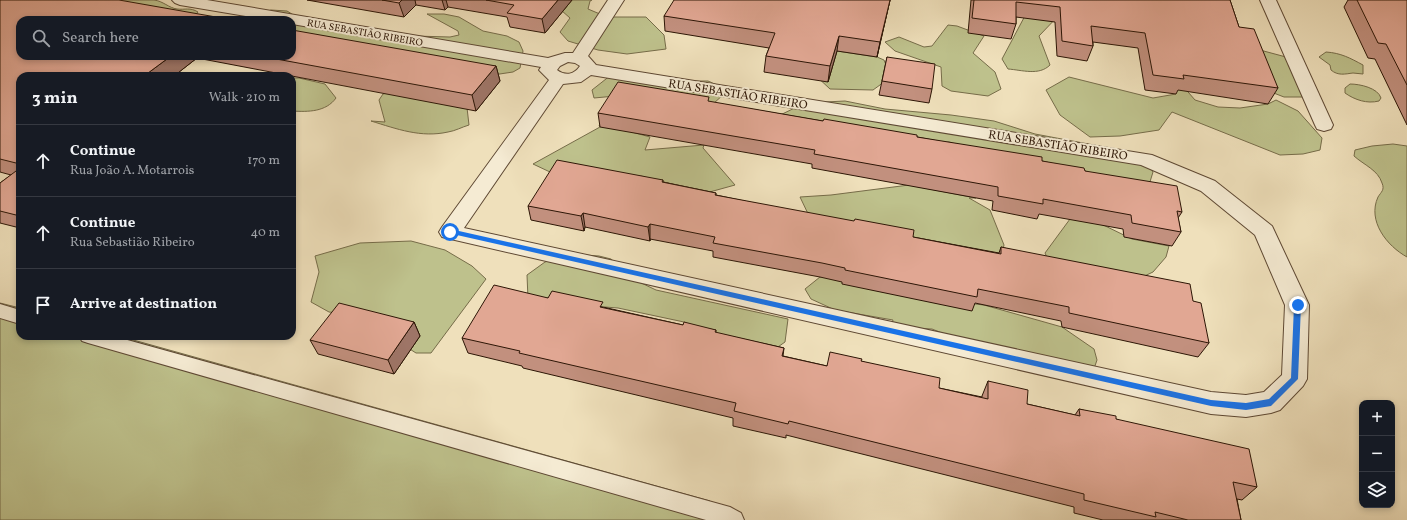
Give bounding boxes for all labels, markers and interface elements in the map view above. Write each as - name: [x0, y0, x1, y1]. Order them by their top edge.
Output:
- search box: [16, 16, 296, 60]
- street label: RUA SEBASTIÃO RIBEIRO: [306, 16, 424, 50]
- icon: search: [30, 27, 52, 49]
- text: Search here: [62, 28, 139, 49]
- street label: RUA SEBASTIÃO RIBEIRO: [667, 76, 809, 114]
- text: 3 min: [32, 87, 78, 110]
- text: Walk · 210 m: [209, 89, 280, 107]
- street label: RUA SEBASTIÃO RIBEIRO: [987, 127, 1129, 165]
- text: Continue: [70, 141, 135, 162]
- icon: ahead: [32, 150, 54, 172]
- text: 170 m: [247, 152, 280, 170]
- text: Rua João A. Motarrois: [70, 162, 194, 180]
- text: Continue: [70, 213, 135, 234]
- icon: ahead: [32, 222, 54, 244]
- route start: [441, 223, 459, 241]
- text: 40 m: [251, 224, 280, 242]
- text: Rua Sebastião Ribeiro: [70, 234, 195, 252]
- icon: arrive: [32, 294, 54, 316]
- text: Arrive at destination: [70, 294, 217, 315]
- route end: [1289, 296, 1307, 314]
- map controls: [1359, 400, 1395, 508]
- button: +: [1359, 400, 1395, 436]
- button: −: [1359, 436, 1395, 472]
- button: layers: [1359, 472, 1395, 508]

